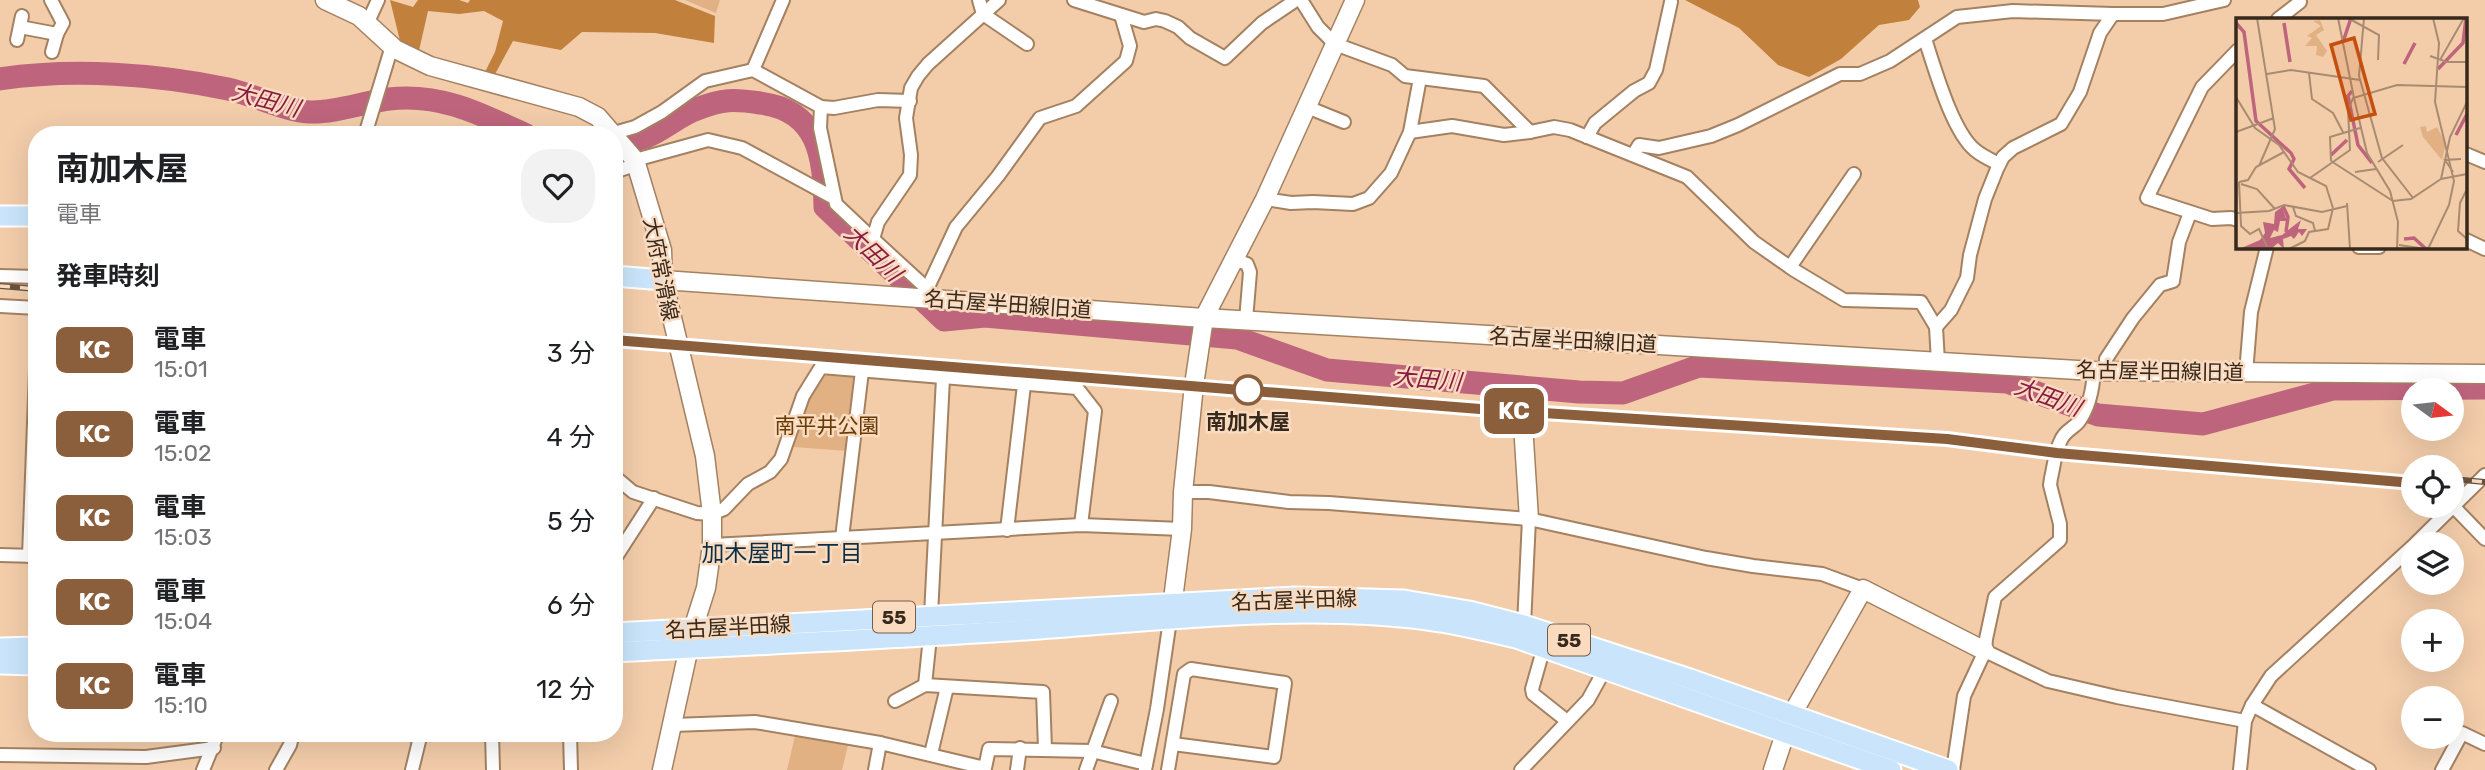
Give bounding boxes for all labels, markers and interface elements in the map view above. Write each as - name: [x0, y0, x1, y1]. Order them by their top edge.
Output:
- inset map: [2236, 18, 2468, 248]
- water label: 大田川: [229, 78, 306, 123]
- text: 南加木屋: [56, 149, 188, 188]
- button: heart: [521, 149, 595, 223]
- text: 電車: [56, 200, 102, 228]
- street label: 大府常滑線: [639, 215, 683, 323]
- water label: 大田川: [838, 219, 910, 289]
- text: 発車時刻: [56, 261, 160, 292]
- street label: 名古屋半田線旧道: [923, 286, 1093, 322]
- street label: 名古屋半田線旧道: [1488, 323, 1658, 357]
- text: 電車: [154, 324, 206, 355]
- text: KC: [79, 336, 110, 364]
- text: 3 分: [547, 338, 595, 369]
- text: 15:01: [154, 355, 208, 383]
- street label: 名古屋半田線旧道: [2076, 357, 2244, 385]
- water label: 大田川: [1391, 362, 1466, 396]
- water label: 大田川: [2011, 372, 2088, 423]
- marker: 南加木屋: [1233, 375, 1263, 405]
- north arrow: [2401, 378, 2464, 441]
- map controls: [2401, 378, 2464, 749]
- line badge: KC: [1482, 388, 1546, 434]
- text: KC: [1498, 397, 1530, 425]
- text: 電車: [154, 408, 206, 439]
- place label: 南加木屋: [1206, 409, 1290, 434]
- park label: 南平井公園: [775, 413, 880, 438]
- text: KC: [79, 420, 110, 448]
- text: 4 分: [546, 422, 595, 453]
- text: 15:02: [154, 439, 212, 467]
- button: locate: [2401, 455, 2464, 518]
- text: 電車: [154, 492, 206, 523]
- text: KC: [79, 504, 110, 532]
- text: 5 分: [547, 506, 595, 537]
- text: 15:03: [154, 523, 212, 551]
- button: layers: [2401, 532, 2464, 595]
- district label: 加木屋町一丁目: [702, 539, 863, 567]
- text: 電車: [154, 576, 206, 607]
- street label: 名古屋半田線: [1231, 585, 1357, 615]
- text: KC: [79, 588, 110, 616]
- text: 6 分: [547, 590, 595, 621]
- road number: 55: [873, 602, 915, 632]
- text: 15:04: [154, 607, 212, 635]
- button: +: [2401, 609, 2464, 672]
- street label: 名古屋半田線: [664, 611, 792, 643]
- road number: 55: [1548, 624, 1590, 656]
- text: 電車: [154, 660, 206, 691]
- text: KC: [79, 672, 110, 700]
- text: 12 分: [536, 674, 595, 705]
- button: −: [2401, 686, 2464, 749]
- text: 15:10: [154, 691, 208, 719]

